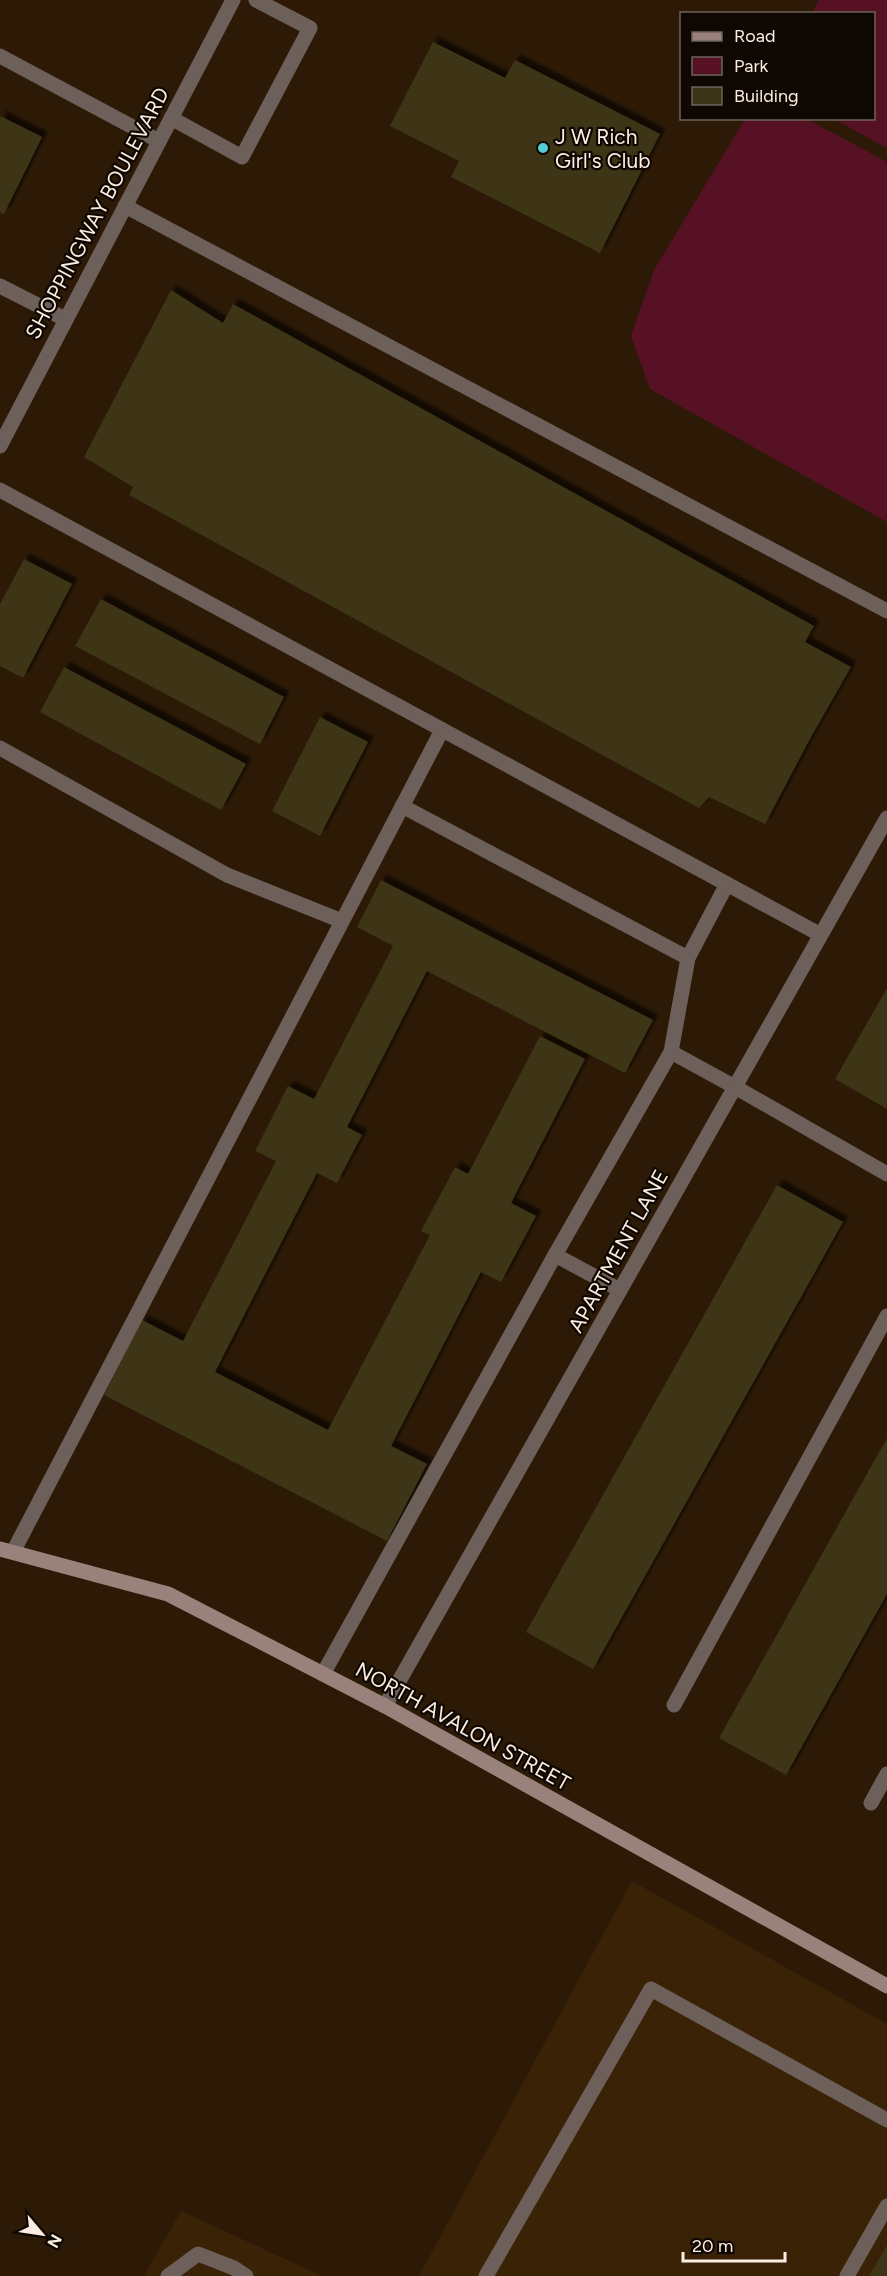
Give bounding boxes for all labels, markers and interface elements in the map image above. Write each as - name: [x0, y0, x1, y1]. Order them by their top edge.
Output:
- legend: [680, 12, 875, 120]
- text: Road: [734, 25, 775, 47]
- text: Park: [734, 55, 769, 77]
- street label: SHOPPINGWAY BOULEVARD: [20, 83, 174, 343]
- text: Building: [734, 85, 799, 107]
- place label: J W Rich Girl's Club: [555, 124, 651, 173]
- marker: J W Rich Girl's Club: [536, 141, 550, 155]
- street label: APARTMENT LANE: [563, 1165, 673, 1337]
- street label: NORTH AVALON STREET: [351, 1656, 575, 1796]
- north arrow: [12, 2204, 72, 2264]
- scale bar: [683, 2225, 785, 2263]
- text: N: [43, 2231, 66, 2251]
- text: 20 m: [692, 2235, 733, 2257]

